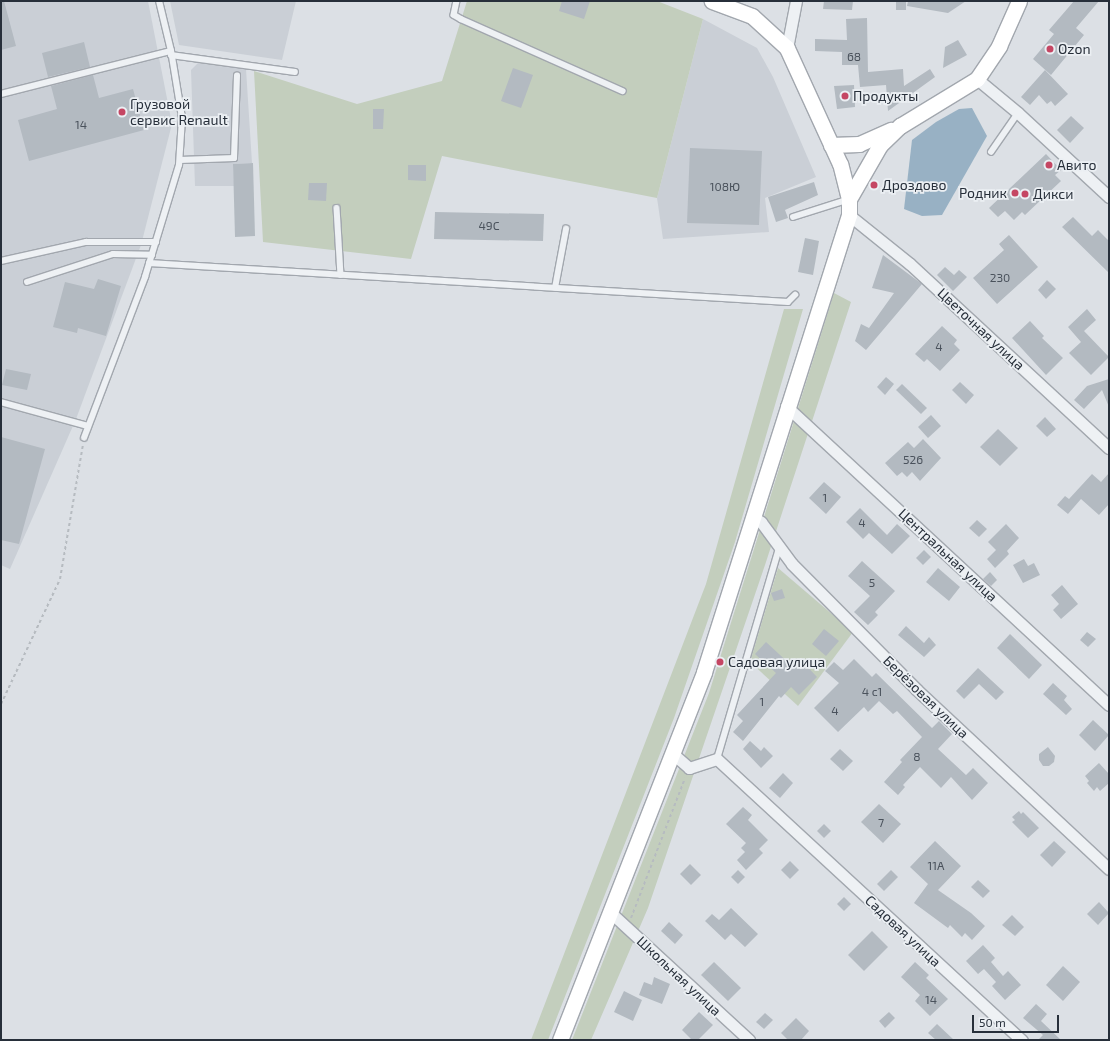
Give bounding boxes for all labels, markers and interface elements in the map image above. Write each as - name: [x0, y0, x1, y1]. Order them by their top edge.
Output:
- place label: Ozon: [1058, 41, 1091, 57]
- marker: Ozon: [1045, 44, 1055, 54]
- house number: 68: [847, 50, 861, 64]
- place label: Продукты: [853, 88, 918, 104]
- marker: Продукты: [840, 91, 850, 101]
- place label: Грузовой сервис Renault: [130, 96, 228, 128]
- marker: Грузовой сервис Renault: [117, 107, 127, 117]
- house number: 14: [75, 118, 87, 132]
- place label: Авито: [1057, 157, 1096, 173]
- marker: Авито: [1044, 160, 1054, 170]
- place label: Дроздово: [882, 177, 947, 193]
- house number: 108Ю: [710, 180, 740, 194]
- marker: Дроздово: [869, 180, 879, 190]
- place label: Родник: [959, 185, 1007, 201]
- place label: Дикси: [1033, 186, 1073, 202]
- marker: Родник: [1010, 188, 1020, 198]
- marker: Дикси: [1020, 189, 1030, 199]
- house number: 49С: [478, 219, 500, 233]
- house number: 230: [990, 271, 1010, 285]
- street label: Цветочная улица: [934, 284, 1028, 374]
- house number: 4: [935, 340, 943, 354]
- house number: 526: [903, 453, 923, 467]
- house number: 1: [823, 491, 827, 505]
- street label: Центральная улица: [895, 505, 1001, 605]
- house number: 4: [858, 516, 866, 530]
- house number: 5: [869, 576, 875, 590]
- street label: Берёзовая улица: [880, 652, 972, 742]
- place label: Садовая улица: [728, 654, 825, 670]
- marker: Садовая улица: [715, 657, 725, 667]
- house number: 4 с1: [862, 685, 882, 699]
- house number: 1: [760, 695, 764, 709]
- house number: 4: [831, 704, 839, 718]
- house number: 8: [913, 750, 921, 764]
- house number: 7: [878, 816, 884, 830]
- house number: 11А: [927, 859, 945, 873]
- street label: Садовая улица: [862, 892, 944, 970]
- street label: Школьная улица: [633, 933, 725, 1019]
- house number: 14: [925, 993, 937, 1007]
- scale bar: [974, 1007, 1061, 1033]
- text: 50 m: [979, 1015, 1006, 1029]

